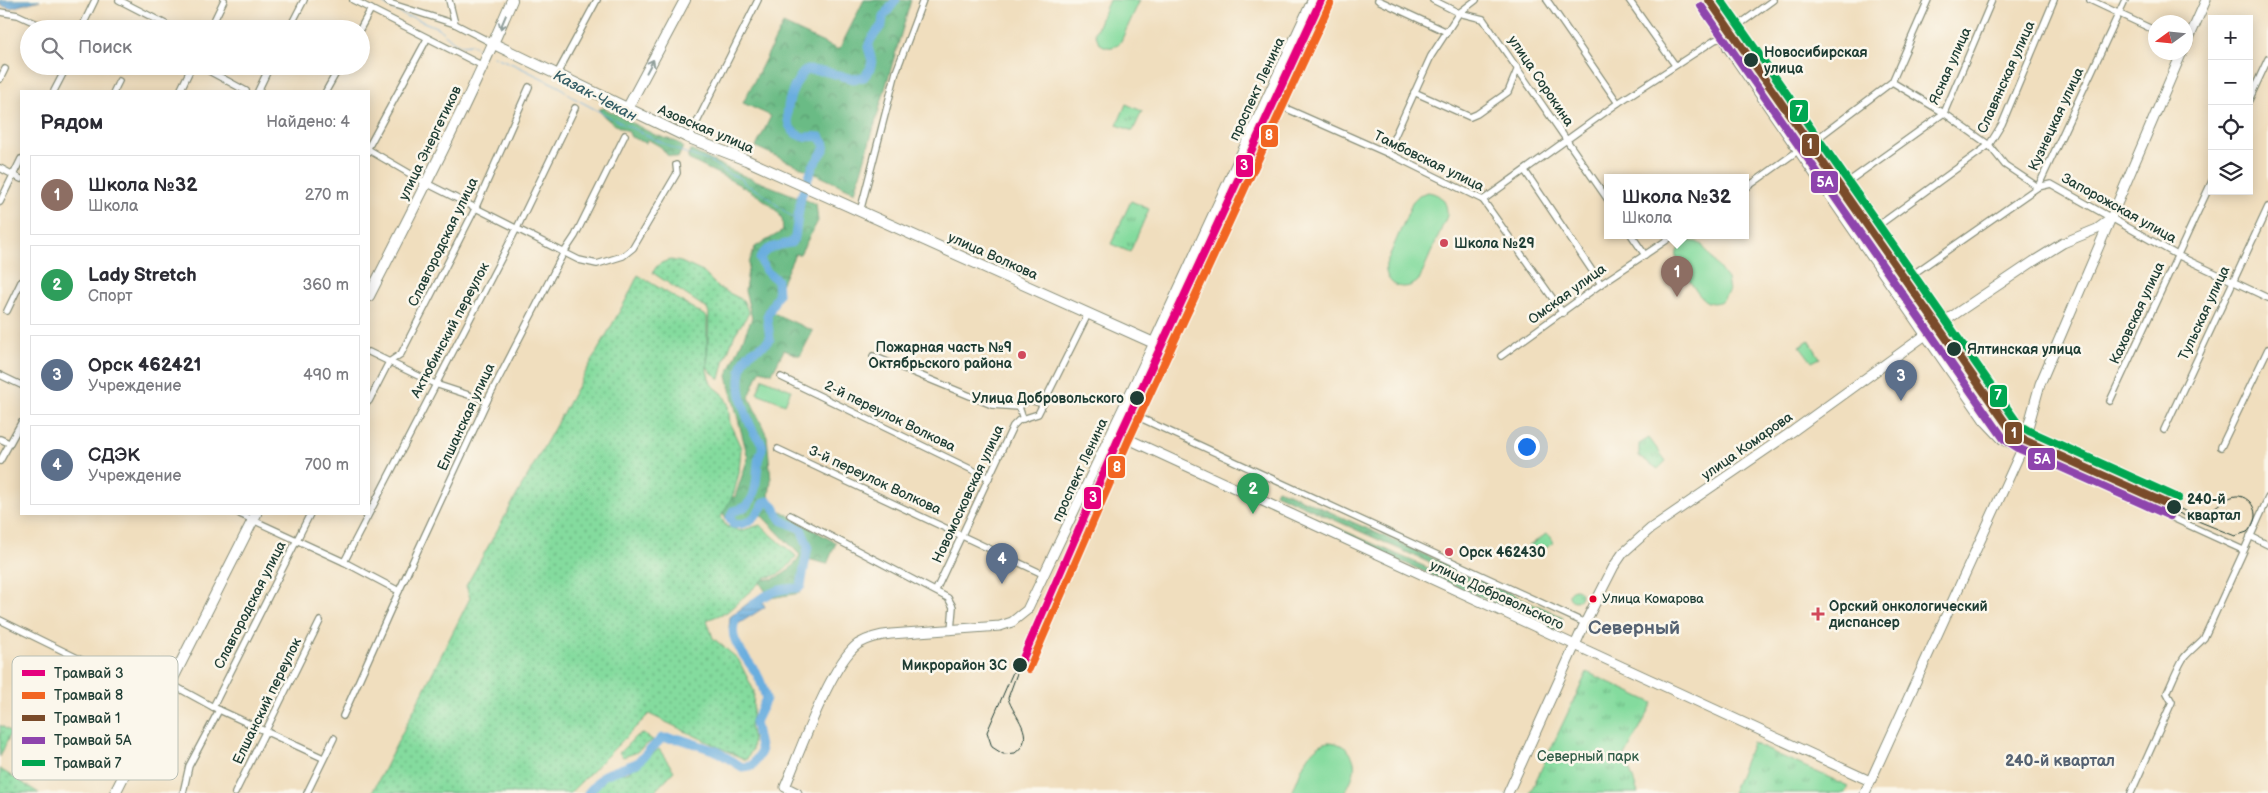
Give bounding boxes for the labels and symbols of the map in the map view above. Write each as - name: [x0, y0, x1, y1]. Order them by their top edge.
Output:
- one-way arrow: [498, 14, 507, 29]
- north arrow: [2148, 15, 2193, 60]
- street label: Славянская улица: [1974, 17, 2039, 136]
- street label: Ясная улица: [1925, 24, 1975, 107]
- street label: улица Сорокина: [1504, 32, 1578, 130]
- street label: проспект Ленина: [1226, 34, 1289, 144]
- place label: Новосибирская улица: [1764, 44, 1868, 77]
- marker: Новосибирская улица: [1742, 51, 1760, 69]
- one-way arrow: [646, 59, 655, 74]
- street label: Кузнецкая улица: [2025, 64, 2088, 173]
- water label: Казак-Чекан: [550, 66, 640, 126]
- street label: улица Энергетиков: [395, 82, 465, 203]
- line badge: 7: [1789, 99, 1809, 123]
- street label: Азовская улица: [655, 101, 757, 157]
- text: 7: [1795, 103, 1803, 120]
- line badge: 8: [1260, 124, 1279, 148]
- text: 8: [1265, 127, 1273, 144]
- street label: Тамбовская улица: [1371, 127, 1488, 195]
- line badge: 1: [1801, 133, 1820, 157]
- text: 1: [1807, 136, 1813, 153]
- line badge: 3: [1235, 154, 1254, 178]
- text: 3: [1240, 157, 1248, 174]
- street label: Запорожская улица: [2058, 169, 2180, 247]
- line badge: 5А: [1810, 170, 1839, 194]
- street label: Славгородская улица: [404, 174, 482, 309]
- text: 5А: [1817, 174, 1834, 191]
- street label: улица Волкова: [945, 229, 1041, 284]
- place label: Школа №29: [1454, 235, 1535, 252]
- marker: Школа №29: [1438, 237, 1450, 249]
- pin: 1: [1661, 256, 1693, 297]
- street label: Актюбинский переулок: [407, 259, 493, 402]
- street label: Каховская улица: [2106, 259, 2168, 367]
- street label: Омская улица: [1525, 260, 1610, 328]
- street label: Тульская улица: [2175, 262, 2234, 363]
- place label: Пожарная часть №9 Октябрьского района: [869, 339, 1013, 372]
- marker: Ялтинская улица: [1945, 340, 1963, 358]
- place label: Ялтинская улица: [1967, 341, 2082, 358]
- marker: Пожарная часть №9 Октябрьского района: [1016, 349, 1028, 361]
- street label: Елшанская улица: [434, 360, 499, 473]
- pin: 3: [1885, 360, 1917, 401]
- street label: 2-й переулок Волкова: [822, 377, 959, 455]
- line badge: 7: [1989, 384, 2008, 408]
- text: 7: [1994, 387, 2002, 404]
- marker: Улица Добровольского: [1128, 389, 1146, 407]
- place label: Улица Добровольского: [972, 390, 1124, 407]
- street label: улица Комарова: [1698, 408, 1796, 484]
- street label: проспект Ленина: [1049, 415, 1112, 525]
- line badge: 1: [2004, 421, 2023, 445]
- street label: Новомосковская улица: [929, 422, 1008, 566]
- text: 1: [2011, 425, 2017, 442]
- your location: [1514, 434, 1540, 460]
- street label: 3-й переулок Волкова: [806, 442, 945, 518]
- line badge: 5А: [2027, 447, 2056, 471]
- text: 5А: [2034, 451, 2051, 468]
- line badge: 8: [1107, 455, 1126, 479]
- text: 8: [1113, 459, 1121, 476]
- pin: 2: [1237, 473, 1269, 514]
- line badge: 3: [1083, 486, 1102, 510]
- text: 3: [1089, 489, 1097, 506]
- place label: 240-й квартал: [2187, 491, 2241, 524]
- marker: 240-й квартал: [2165, 498, 2183, 516]
- street label: Славгородская улица: [210, 537, 290, 672]
- pin: 4: [986, 543, 1018, 584]
- place label: Орск 462430: [1459, 544, 1546, 561]
- marker: Орск 462430: [1443, 546, 1455, 558]
- street label: улица Добровольского: [1427, 556, 1567, 634]
- place label: Улица Комарова: [1602, 591, 1704, 607]
- marker: Улица Комарова: [1588, 594, 1598, 604]
- place label: Орский онкологический диспансер: [1828, 598, 1988, 631]
- marker: Орский онкологический диспансер: [1811, 607, 1825, 621]
- district label: Северный: [1588, 617, 1680, 640]
- street label: Елшанский переулок: [229, 634, 305, 767]
- legend: [12, 656, 178, 780]
- marker: Микрорайон 3С: [1011, 656, 1029, 674]
- place label: Микрорайон 3С: [902, 657, 1007, 674]
- text: Трамвай 3: [54, 665, 124, 682]
- text: Трамвай 8: [54, 687, 123, 704]
- text: Трамвай 1: [54, 710, 120, 727]
- text: Трамвай 5А: [54, 732, 132, 749]
- park label: Северный парк: [1537, 748, 1639, 765]
- district label: 240-й квартал: [2005, 752, 2115, 771]
- text: Трамвай 7: [54, 755, 122, 772]

